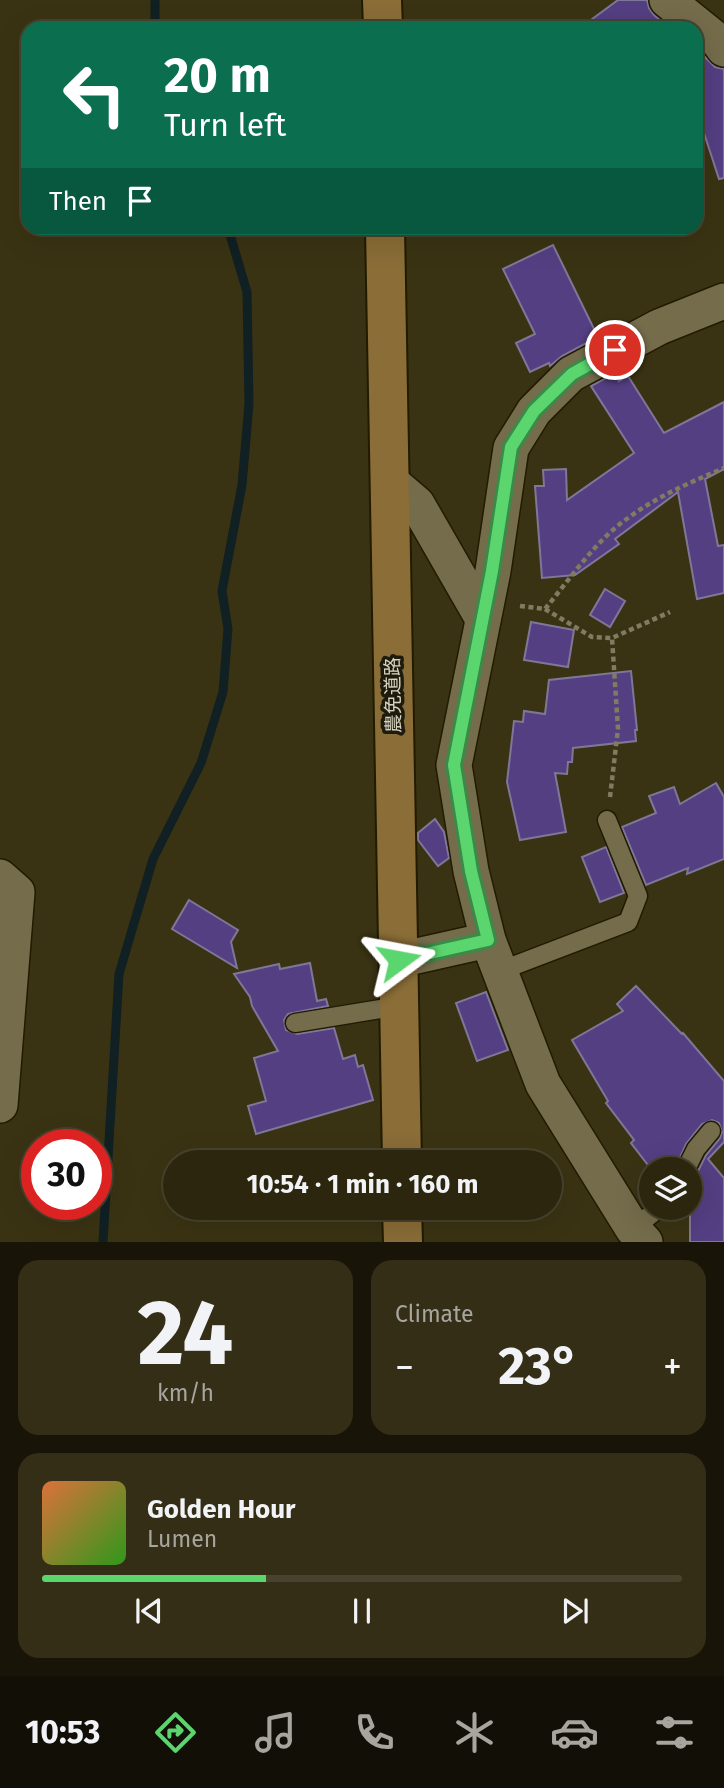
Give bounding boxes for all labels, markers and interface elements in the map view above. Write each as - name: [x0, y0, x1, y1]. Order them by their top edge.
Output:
- text: 20 m: [164, 46, 271, 105]
- icon: left: [49, 49, 140, 140]
- text: Turn left: [164, 106, 286, 144]
- icon: arrive: [121, 182, 159, 220]
- text: Then: [49, 186, 107, 217]
- pin: [585, 320, 645, 380]
- icon: arrive: [596, 331, 634, 369]
- street label: 農免道路: [381, 657, 405, 733]
- position arrow: [362, 923, 436, 997]
- speed limit sign: 30: [21, 1129, 112, 1220]
- map controls: [639, 1157, 702, 1220]
- button: layers: [639, 1157, 702, 1220]
- text: 10:54 · 1 min · 160 m: [246, 1169, 479, 1200]
- text: 24: [138, 1279, 233, 1388]
- text: Climate: [395, 1300, 474, 1328]
- text: 23°: [498, 1335, 579, 1398]
- text: −: [395, 1344, 414, 1390]
- text: +: [663, 1344, 682, 1390]
- text: km/h: [157, 1379, 214, 1407]
- text: Golden Hour: [147, 1494, 295, 1525]
- text: Lumen: [147, 1525, 217, 1553]
- icon: previous: [130, 1592, 168, 1630]
- icon: pause: [343, 1592, 381, 1630]
- icon: next: [556, 1592, 594, 1630]
- icon: directions: [151, 1708, 200, 1757]
- icon: music: [251, 1708, 300, 1757]
- icon: phone: [350, 1708, 399, 1757]
- icon: climate: [450, 1708, 499, 1757]
- icon: car: [550, 1708, 599, 1757]
- icon: filters: [650, 1708, 699, 1757]
- text: 10:53: [25, 1713, 100, 1751]

